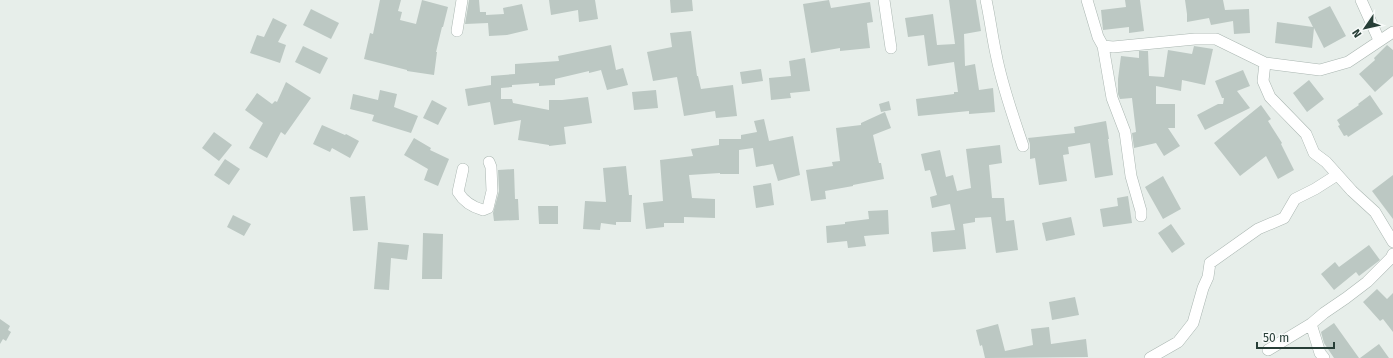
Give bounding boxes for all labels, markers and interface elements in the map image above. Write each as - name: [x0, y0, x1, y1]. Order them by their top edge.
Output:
- north arrow: [1345, 8, 1385, 48]
- text: N: [1350, 27, 1365, 40]
- scale bar: [1257, 324, 1334, 350]
- text: 50 m: [1263, 331, 1289, 345]

